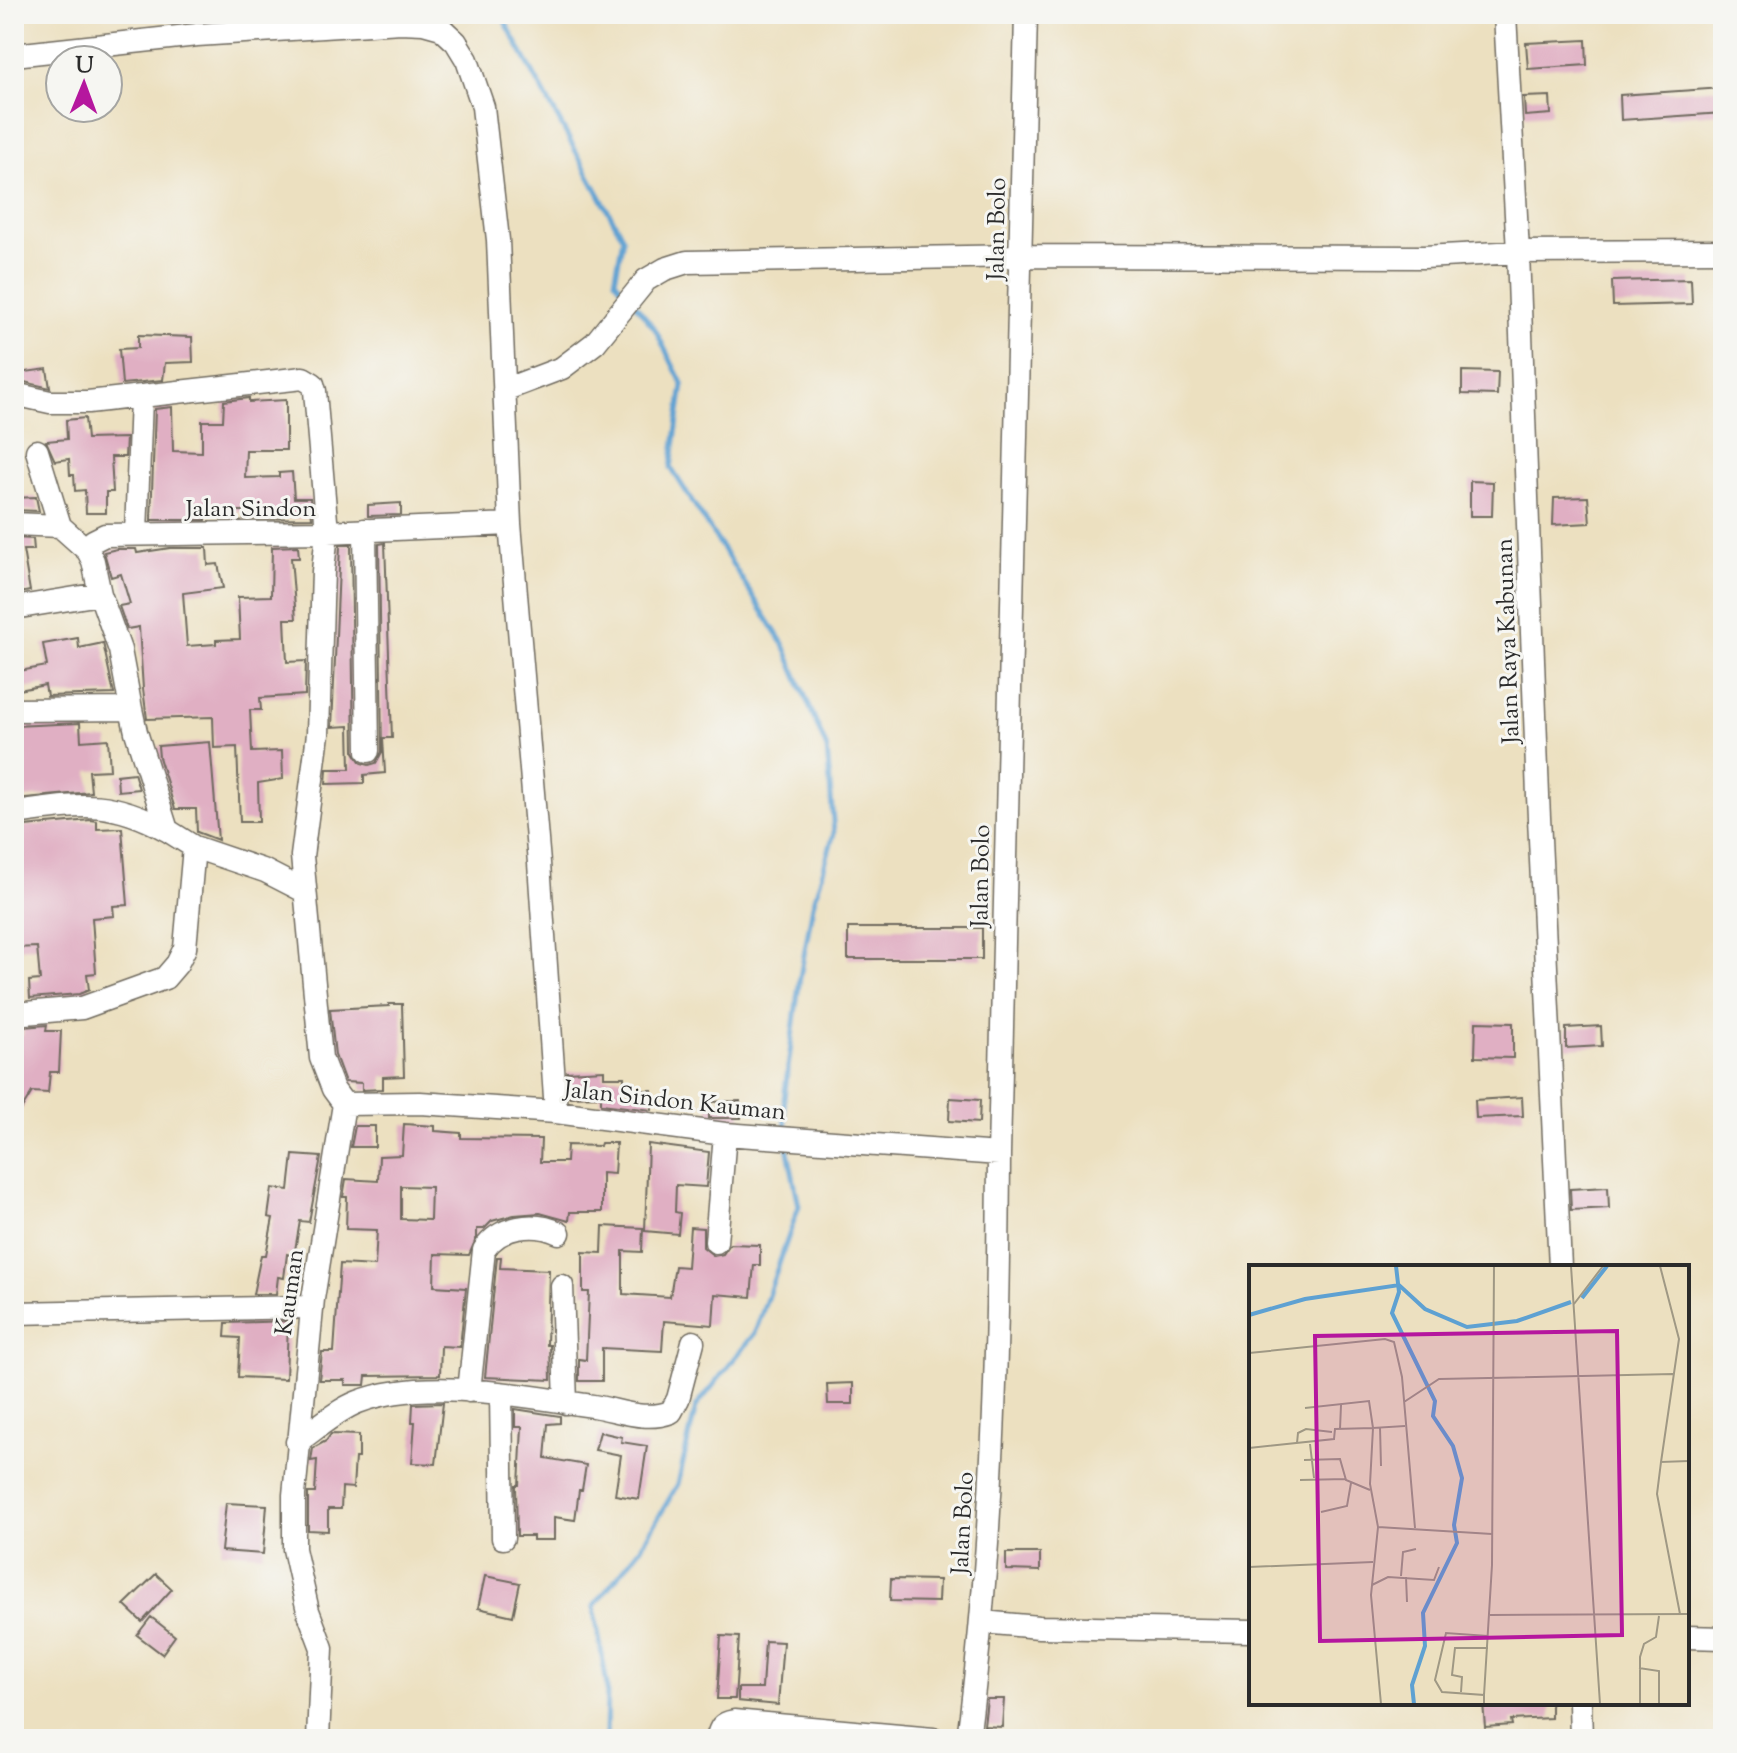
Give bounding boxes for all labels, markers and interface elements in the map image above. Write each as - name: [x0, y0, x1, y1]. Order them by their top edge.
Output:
- north arrow: [44, 44, 124, 124]
- text: U: [75, 51, 94, 83]
- street label: Jalan Bolo: [980, 177, 1016, 283]
- street label: Jalan Sindon: [184, 493, 316, 527]
- street label: Jalan Raya Kabunan: [1488, 538, 1530, 746]
- street label: Jalan Bolo: [964, 824, 1000, 930]
- street label: Jalan Sindon Kauman: [560, 1073, 787, 1131]
- street label: Kauman: [268, 1247, 314, 1338]
- inset map: [1249, 1265, 1689, 1705]
- street label: Jalan Bolo: [944, 1471, 984, 1577]

